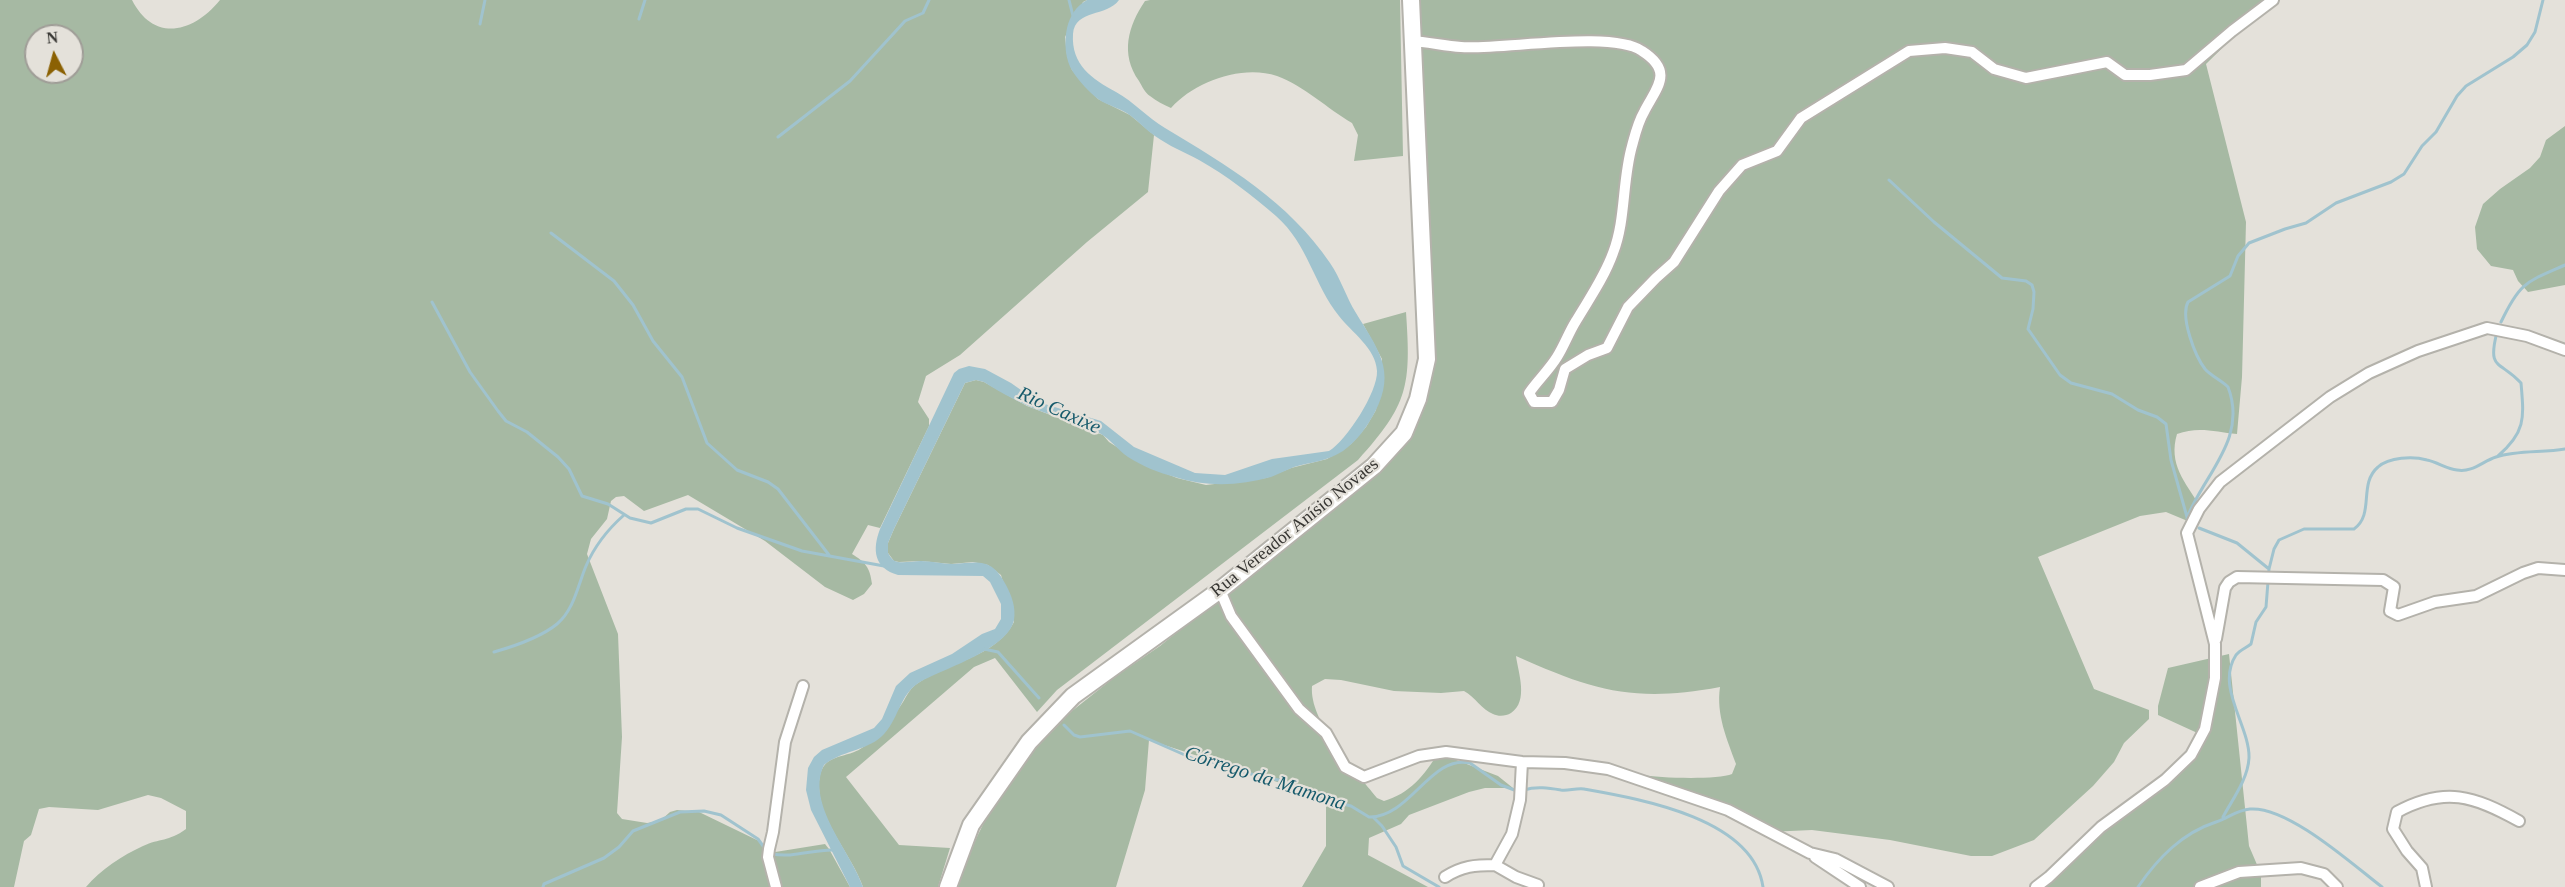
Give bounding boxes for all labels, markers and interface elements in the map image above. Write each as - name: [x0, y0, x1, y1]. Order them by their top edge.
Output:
- north arrow: [24, 24, 84, 84]
- text: N: [46, 29, 59, 47]
- water label: Rio Caxixe: [1014, 382, 1104, 440]
- street label: Rua Vereador Anísio Novaes: [1207, 454, 1383, 602]
- water label: Córrego da Mamona: [1181, 742, 1349, 816]

